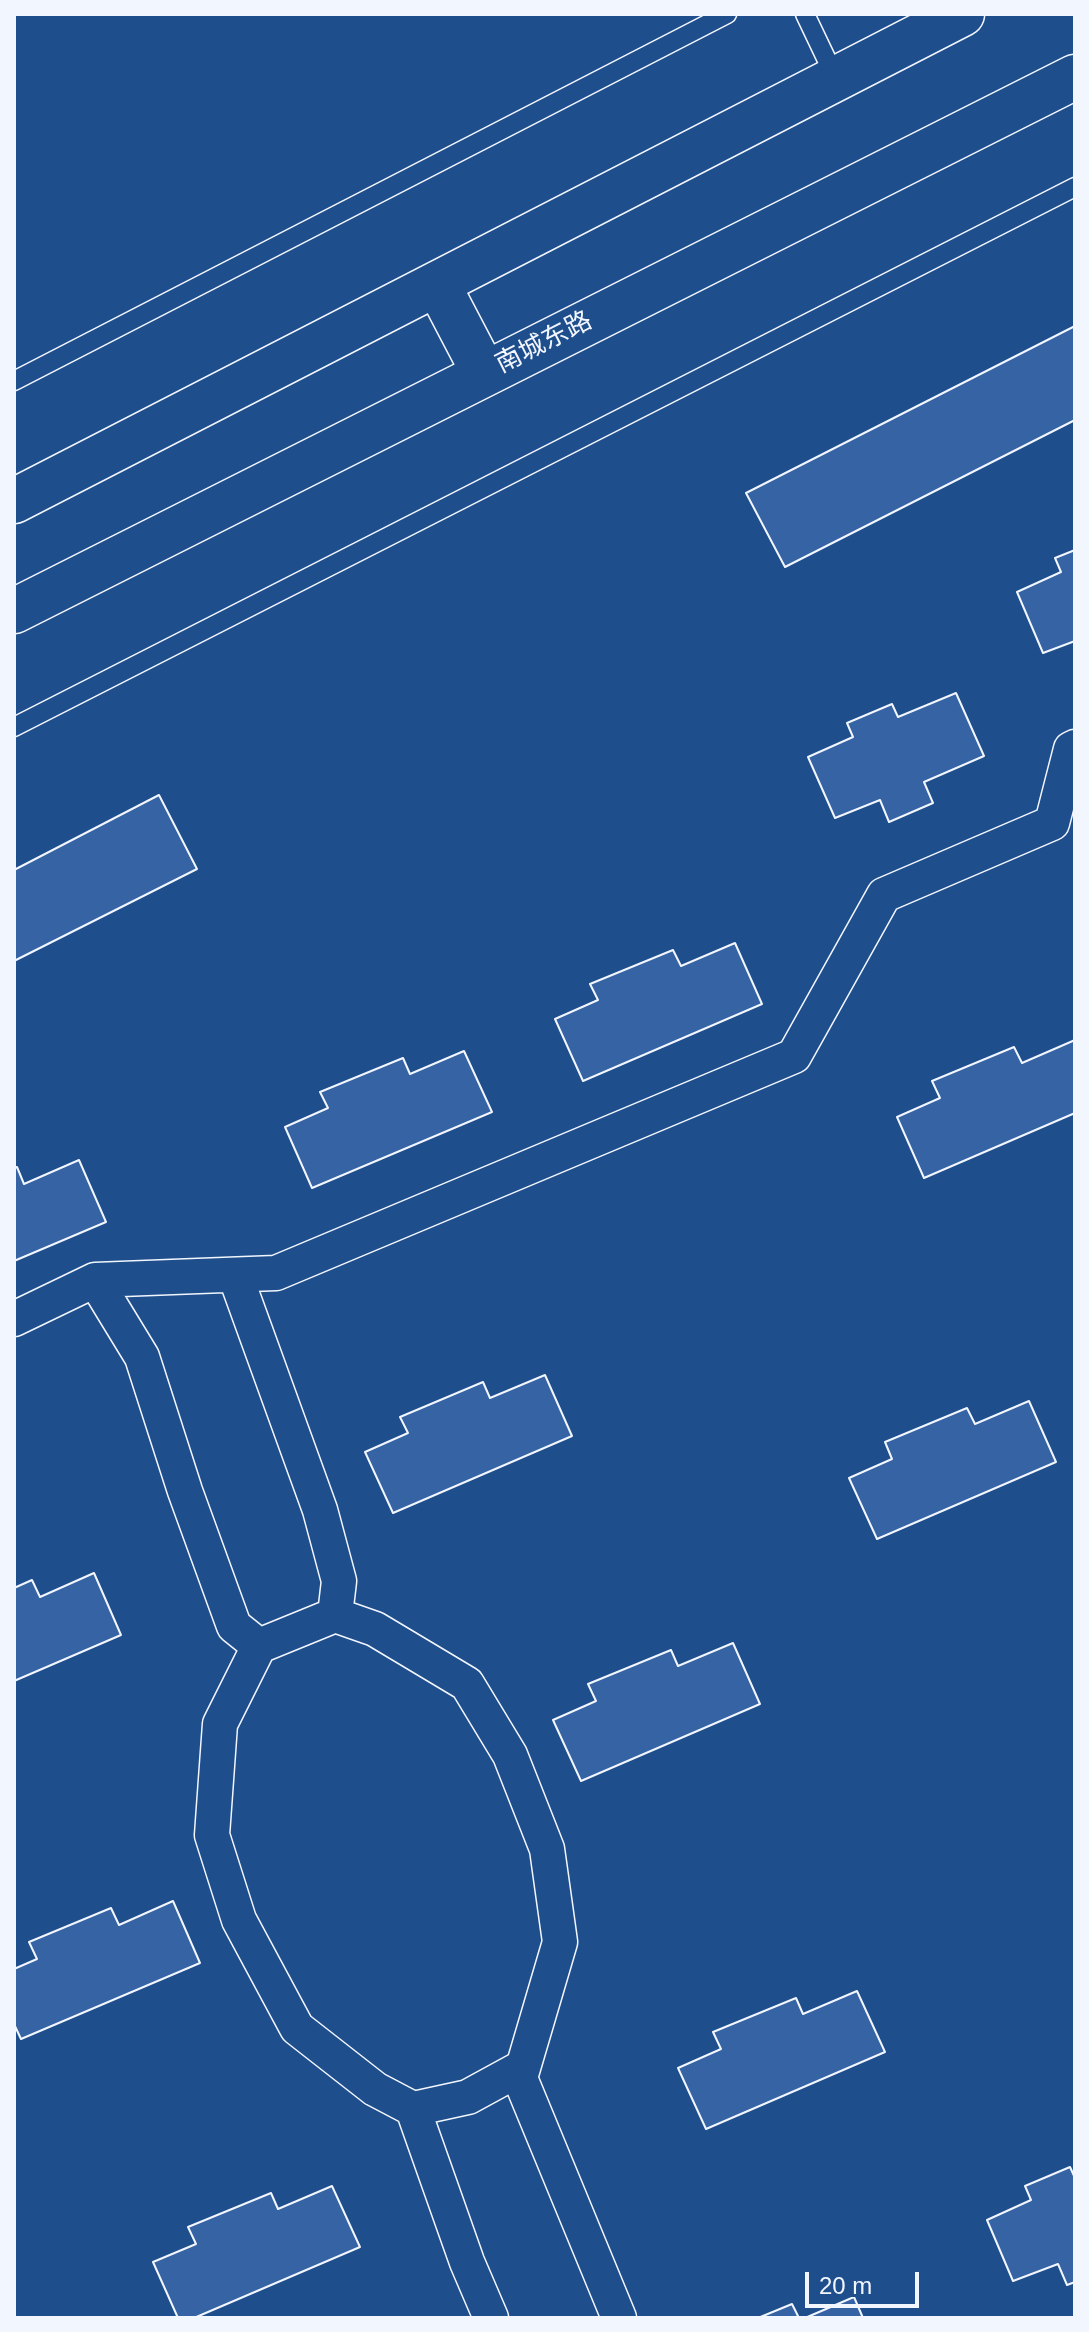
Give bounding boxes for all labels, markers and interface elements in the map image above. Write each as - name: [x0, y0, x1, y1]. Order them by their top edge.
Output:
- street label: 南城东路: [491, 305, 597, 381]
- scale bar: [809, 2256, 923, 2306]
- text: 20 m: [819, 2272, 872, 2299]

